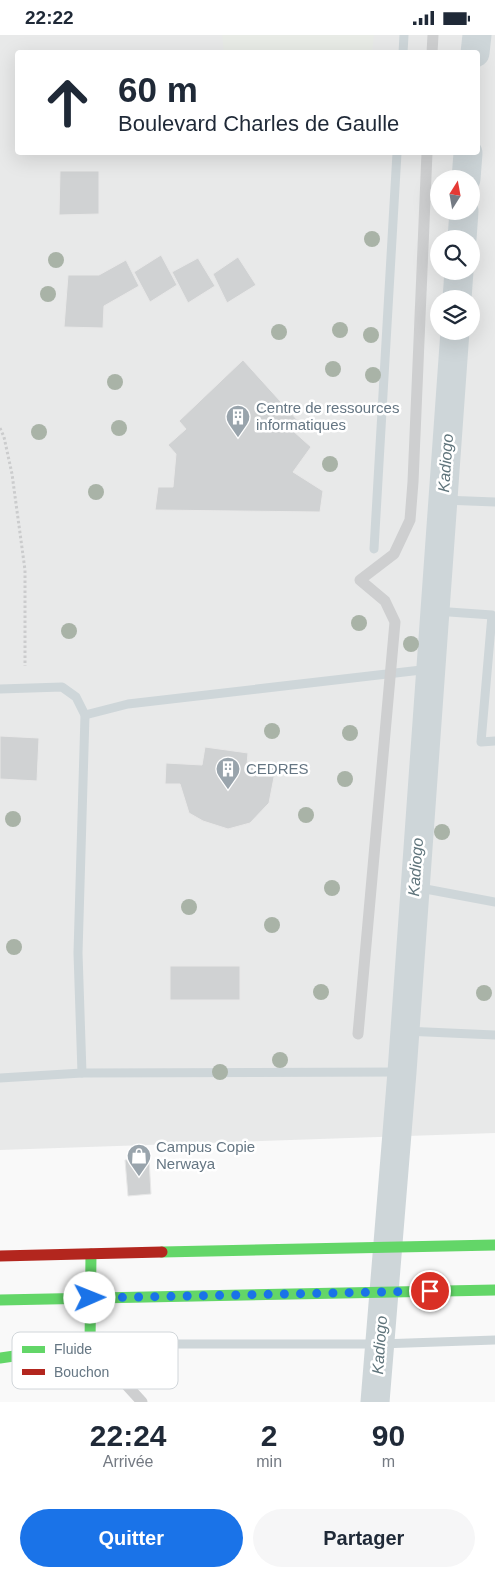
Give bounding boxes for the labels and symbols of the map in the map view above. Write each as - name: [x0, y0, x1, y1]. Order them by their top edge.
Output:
- north arrow: [430, 170, 480, 220]
- place label: Centre de ressources informatiques: [256, 399, 399, 433]
- building icon: Centre de ressources informatiques: [225, 404, 251, 438]
- water label: Kadiogo: [435, 433, 456, 493]
- building icon: CEDRES: [215, 756, 241, 790]
- place label: CEDRES: [246, 760, 309, 777]
- water label: Kadiogo: [405, 837, 426, 897]
- place label: Campus Copie Nerwaya: [156, 1138, 255, 1172]
- shop icon: Campus Copie Nerwaya: [126, 1143, 152, 1177]
- pin: [409, 1270, 451, 1312]
- position arrow: [63, 1271, 115, 1323]
- water label: Kadiogo: [369, 1315, 390, 1375]
- legend: [12, 1332, 178, 1389]
- text: Fluide: [54, 1341, 92, 1357]
- text: Bouchon: [54, 1364, 109, 1380]

